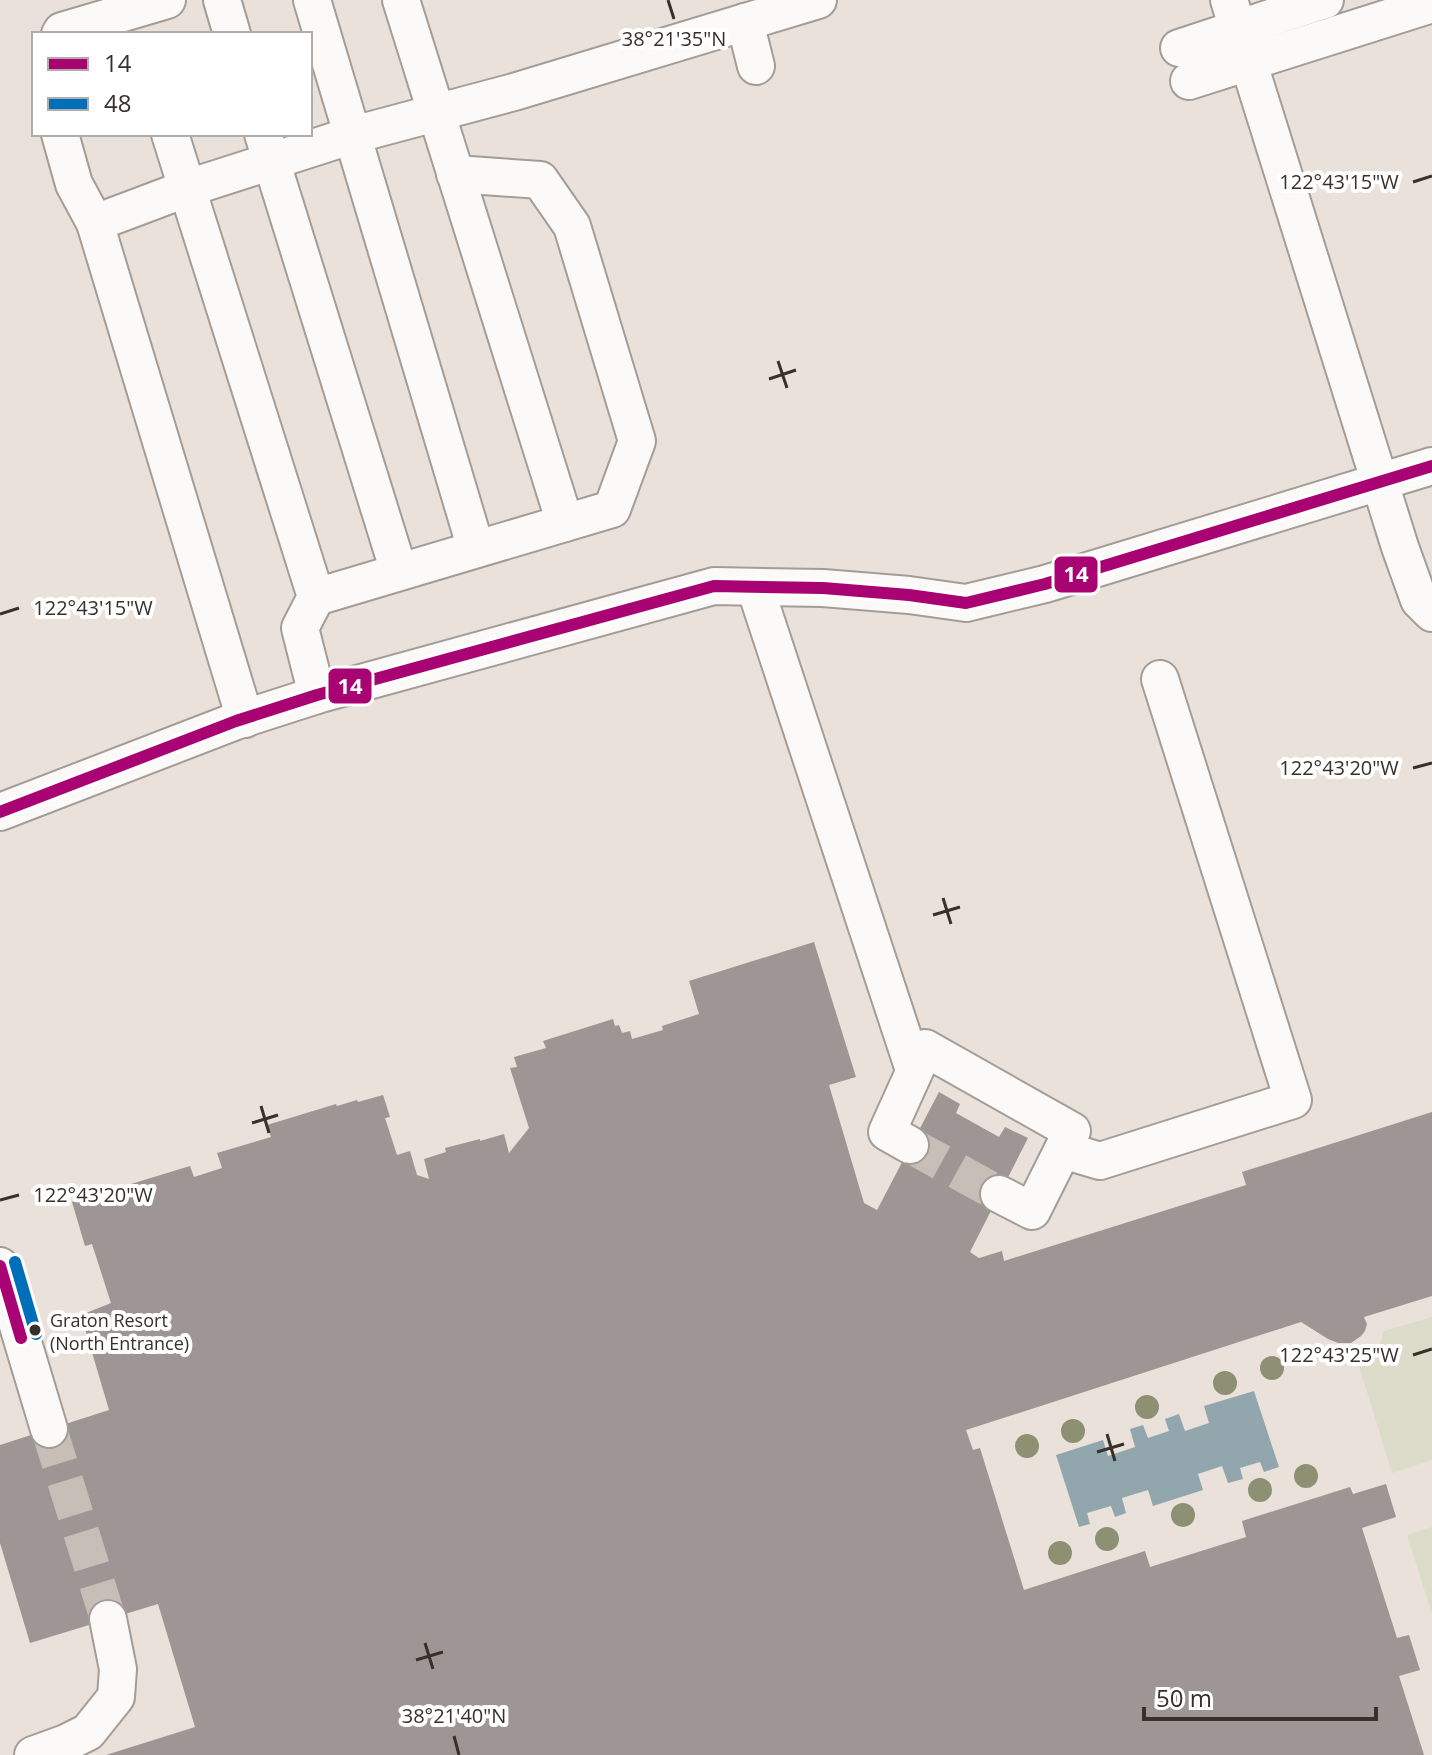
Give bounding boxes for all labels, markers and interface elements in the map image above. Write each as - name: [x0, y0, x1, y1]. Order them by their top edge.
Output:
- text: 38°21'35"N: [622, 25, 726, 52]
- legend: [32, 32, 312, 136]
- text: 14: [104, 46, 132, 79]
- text: 48: [104, 86, 131, 119]
- text: 122°43'15"W: [1279, 168, 1399, 195]
- line badge: 14: [1053, 555, 1099, 594]
- text: 14: [1063, 558, 1089, 588]
- text: 122°43'15"W: [33, 594, 153, 621]
- line badge: 14: [327, 667, 373, 705]
- text: 14: [337, 670, 363, 700]
- text: 122°43'20"W: [1279, 754, 1399, 781]
- text: 122°43'20"W: [33, 1181, 153, 1208]
- place label: Graton Resort (North Entrance): [50, 1308, 189, 1355]
- marker: Graton Resort (North Entrance): [27, 1322, 43, 1338]
- text: 122°43'25"W: [1279, 1341, 1399, 1368]
- scale bar: [1144, 1671, 1376, 1721]
- text: 50 m: [1156, 1681, 1212, 1714]
- text: 38°21'40"N: [402, 1702, 506, 1729]

